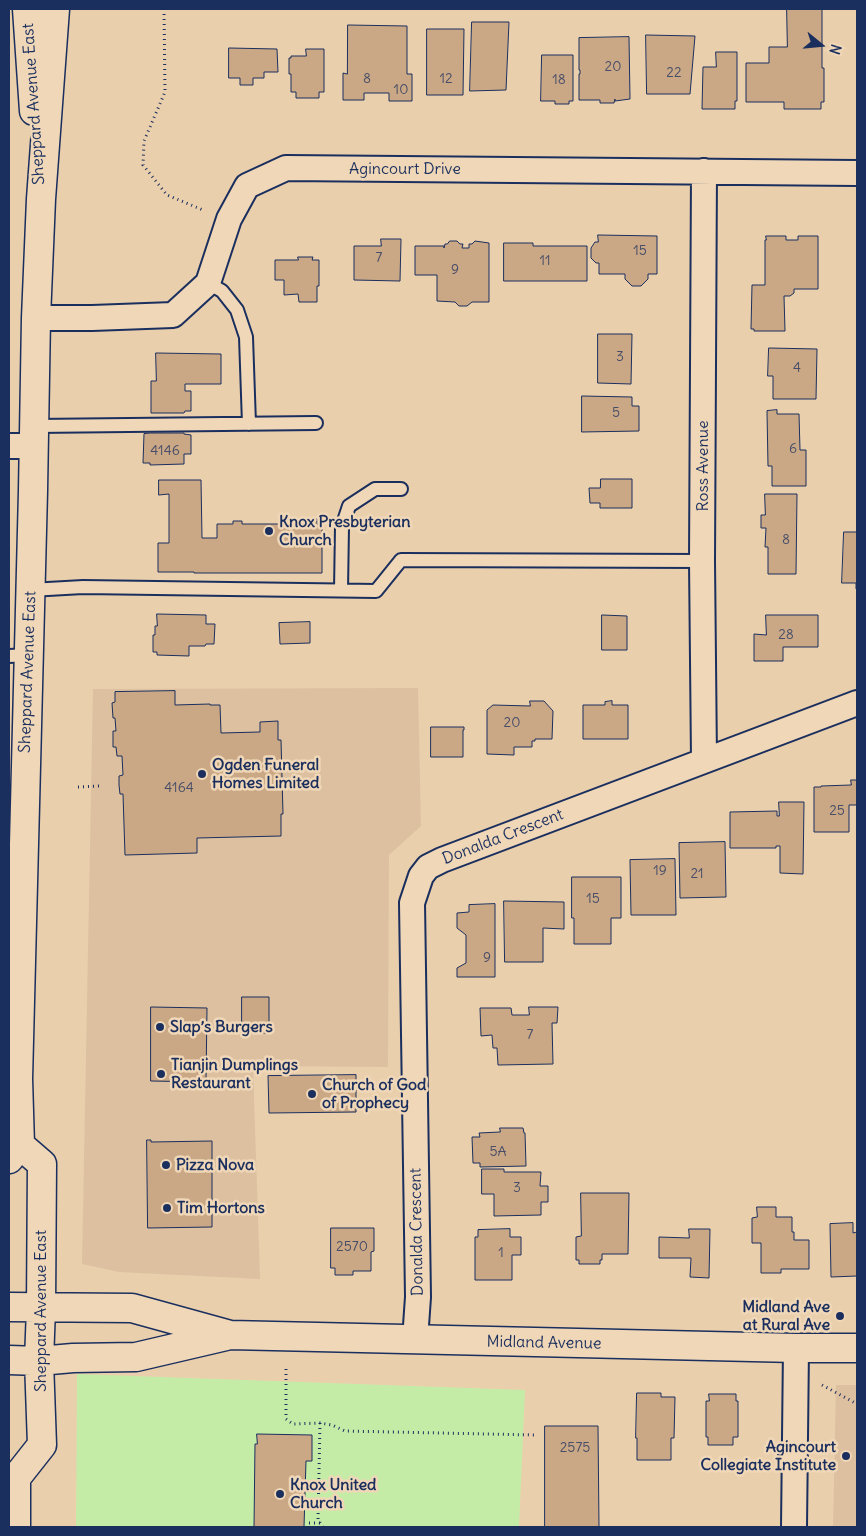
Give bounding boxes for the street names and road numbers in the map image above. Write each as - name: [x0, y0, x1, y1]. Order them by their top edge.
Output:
- street label: Sheppard Avenue East: [19, 22, 49, 186]
- street label: Agincourt Drive: [349, 159, 461, 179]
- street label: Ross Avenue: [693, 420, 713, 512]
- street label: Sheppard Avenue East: [16, 591, 40, 753]
- street label: Donalda Crescent: [440, 805, 566, 869]
- street label: Donalda Crescent: [406, 1168, 428, 1296]
- street label: Sheppard Avenue East: [31, 1230, 51, 1392]
- street label: Midland Avenue: [486, 1332, 602, 1354]

